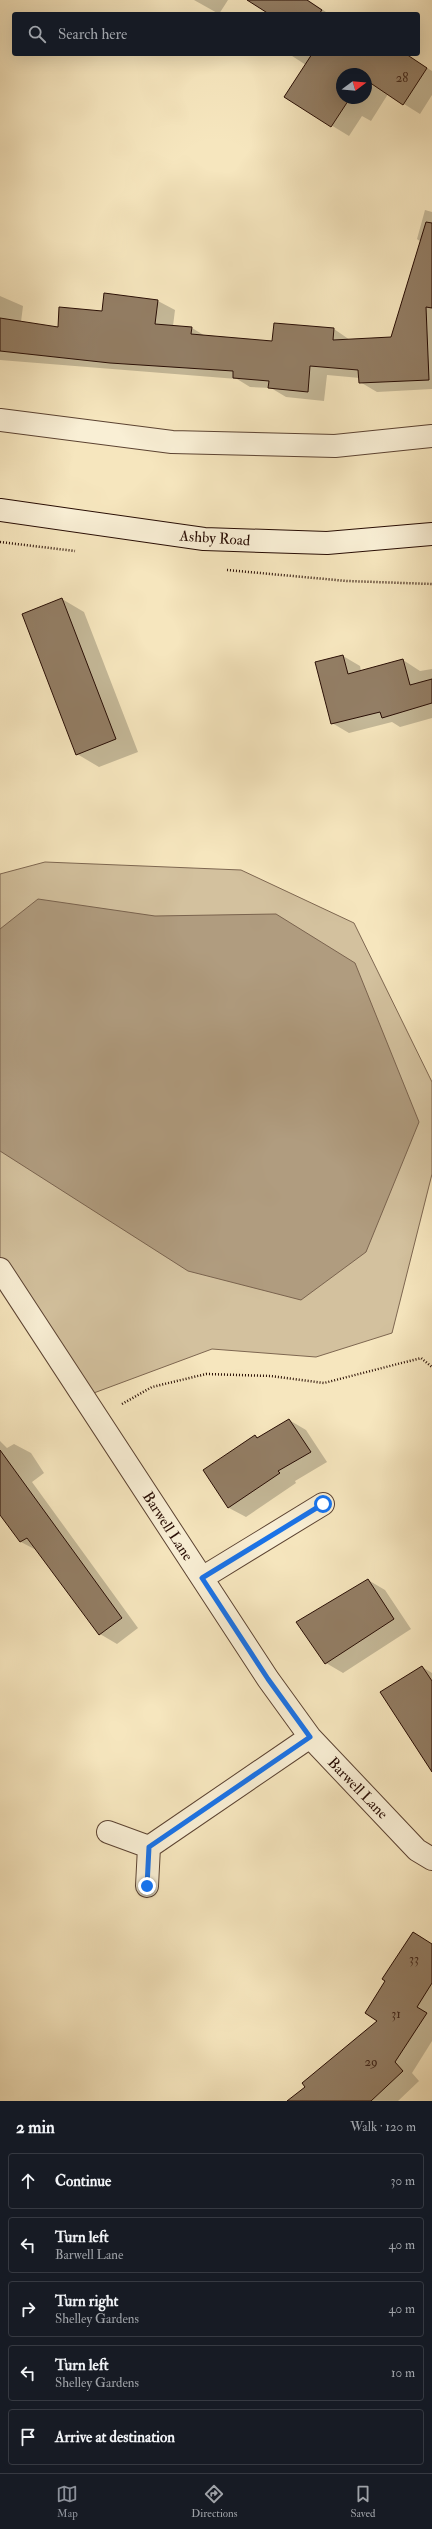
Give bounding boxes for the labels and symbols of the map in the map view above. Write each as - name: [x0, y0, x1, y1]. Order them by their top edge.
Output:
- north arrow: [336, 68, 372, 104]
- house number: 28: [396, 70, 408, 86]
- street label: Ashby Road: [178, 526, 252, 550]
- street label: Barwell Lane: [138, 1488, 197, 1565]
- route start: [314, 1495, 332, 1513]
- street label: Barwell Lane: [323, 1753, 392, 1823]
- route end: [138, 1877, 156, 1895]
- house number: 33: [409, 1951, 419, 1967]
- house number: 31: [391, 2006, 401, 2022]
- house number: 29: [364, 2054, 378, 2070]

